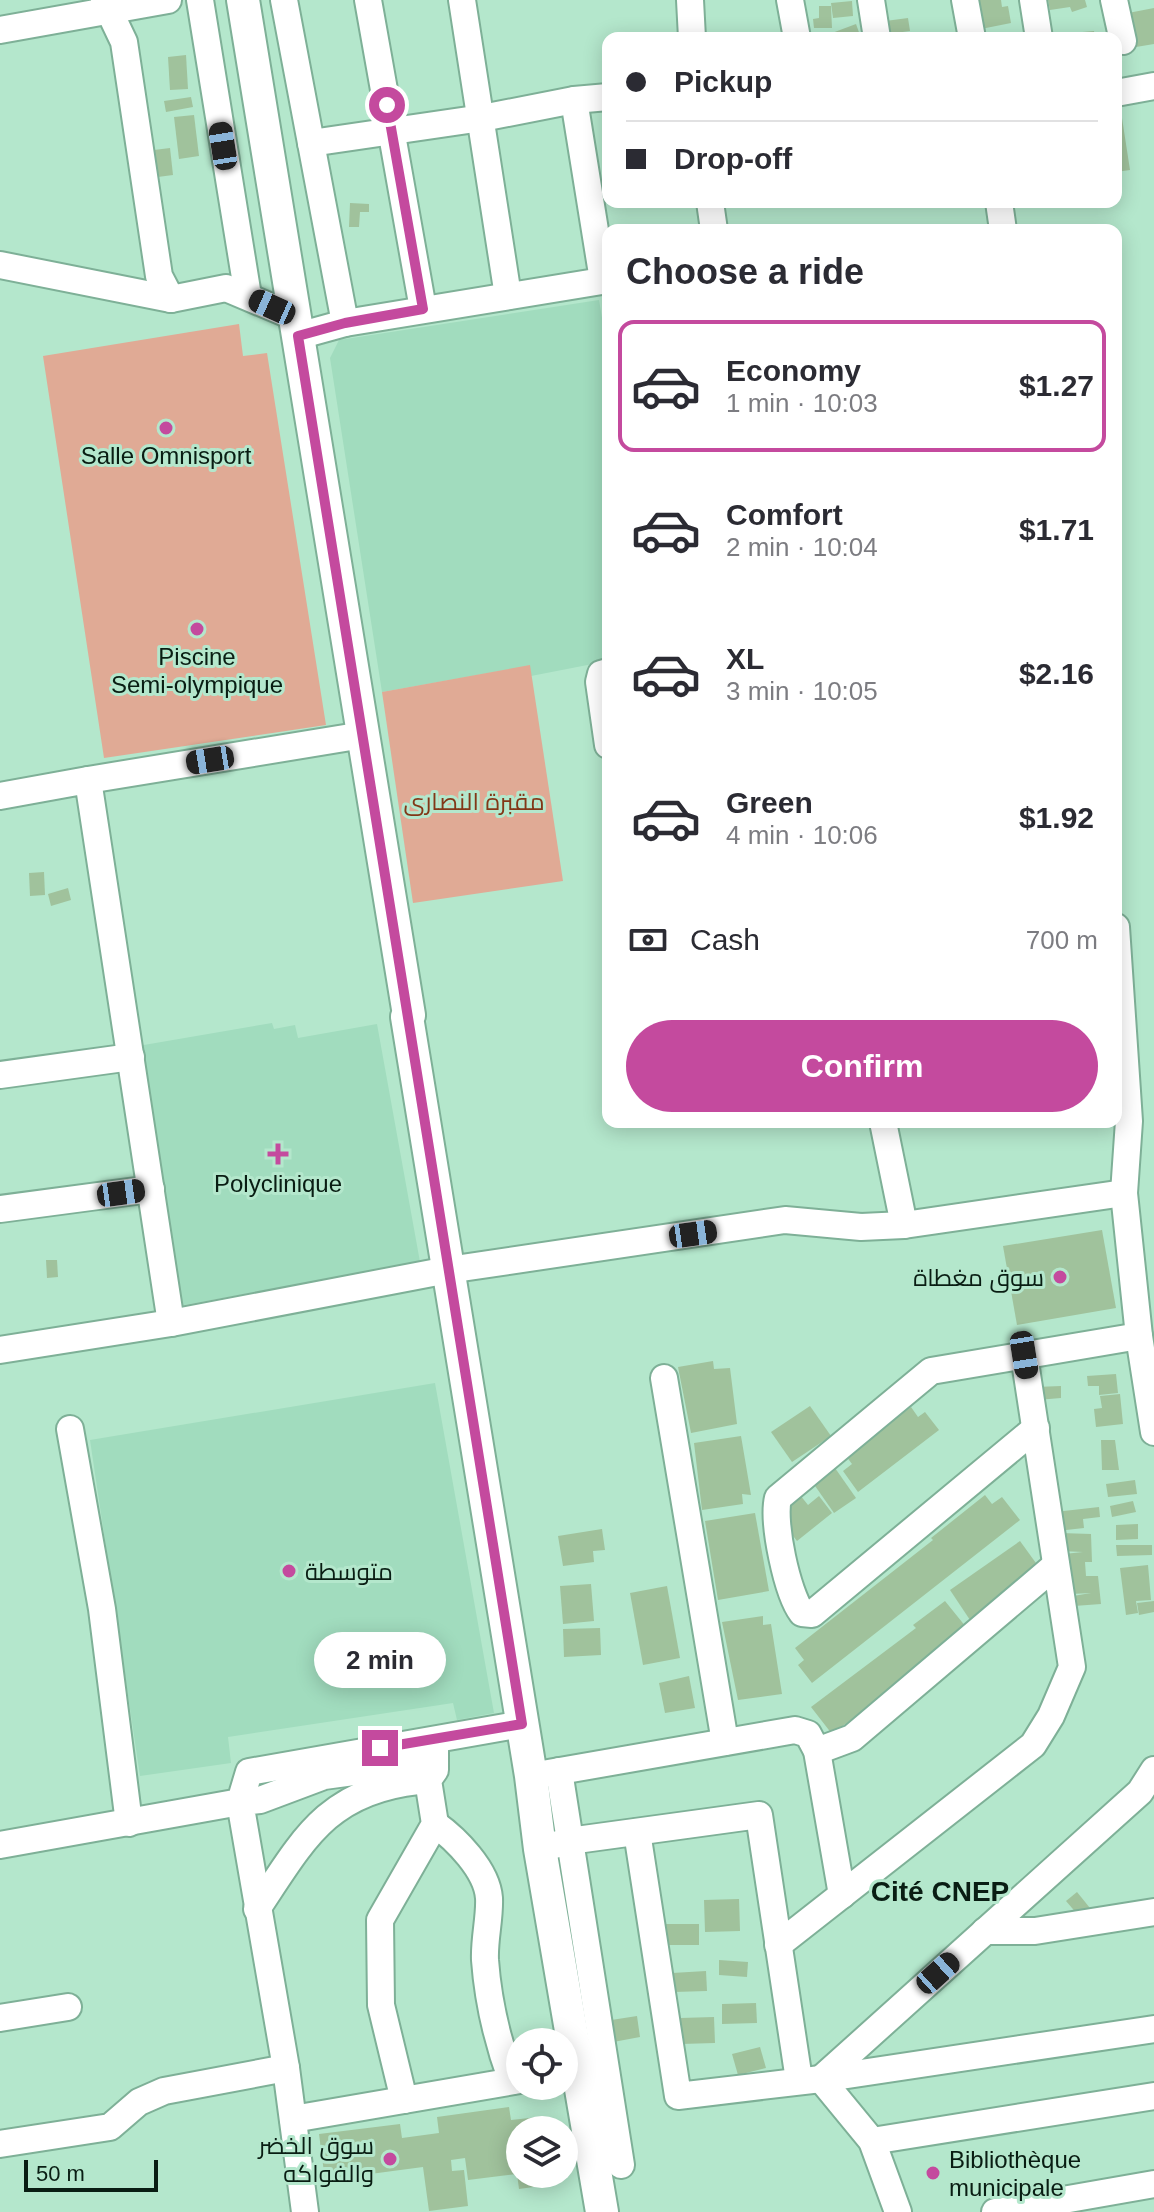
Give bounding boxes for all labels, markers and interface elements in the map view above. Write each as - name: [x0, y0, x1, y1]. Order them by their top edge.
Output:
- text: Pickup: [674, 65, 772, 98]
- route start: [369, 87, 405, 123]
- car: [207, 120, 239, 172]
- text: Drop-off: [674, 142, 792, 175]
- text: Choose a ride: [626, 251, 864, 292]
- car: [245, 286, 299, 328]
- icon: car: [630, 350, 702, 422]
- text: Economy: [726, 354, 861, 387]
- text: $1.27: [1019, 369, 1094, 402]
- text: 1 min · 10:03: [726, 388, 878, 418]
- marker: Salle Omnisport: [157, 419, 175, 437]
- place label: Salle Omnisport: [81, 442, 252, 469]
- icon: car: [630, 494, 702, 566]
- text: Comfort: [726, 498, 843, 531]
- text: $1.71: [1019, 513, 1094, 546]
- text: 2 min · 10:04: [726, 532, 878, 562]
- marker: Piscine Semi-olympique: [188, 620, 206, 638]
- icon: car: [630, 638, 702, 710]
- text: XL: [726, 642, 764, 675]
- place label: Piscine Semi-olympique: [111, 643, 283, 698]
- text: $2.16: [1019, 657, 1094, 690]
- text: 3 min · 10:05: [726, 676, 878, 706]
- car: [184, 744, 236, 776]
- icon: car: [630, 782, 702, 854]
- text: Green: [726, 786, 813, 819]
- park label: مقبرة النصارى: [403, 788, 545, 816]
- text: $1.92: [1019, 801, 1094, 834]
- text: 4 min · 10:06: [726, 820, 878, 850]
- icon: cash: [626, 918, 670, 962]
- text: Cash: [690, 923, 760, 956]
- text: 700 m: [1026, 925, 1098, 955]
- button: Confirm: [626, 1020, 1098, 1112]
- marker: Polyclinique: [267, 1143, 289, 1165]
- place label: Polyclinique: [214, 1170, 342, 1197]
- car: [96, 1178, 146, 1208]
- car: [668, 1219, 718, 1249]
- place label: سوق مغطاة: [913, 1264, 1044, 1293]
- marker: سوق مغطاة: [1051, 1268, 1069, 1286]
- car: [1008, 1329, 1040, 1381]
- place label: متوسطة: [305, 1558, 393, 1585]
- marker: متوسطة: [280, 1562, 298, 1580]
- callout: 2 min: [314, 1632, 446, 1688]
- text: 2 min: [346, 1645, 414, 1675]
- route end: [362, 1730, 398, 1766]
- district label: Cité CNEP: [871, 1876, 1009, 1907]
- car: [912, 1948, 964, 1998]
- map controls: [506, 2028, 578, 2188]
- button: locate: [506, 2028, 578, 2100]
- button: layers: [506, 2116, 578, 2188]
- place label: سوق الخضر والفواكه: [257, 2132, 374, 2187]
- place label: Bibliothèque municipale: [949, 2146, 1081, 2201]
- marker: سوق الخضر والفواكه: [381, 2150, 399, 2168]
- scale bar: [24, 2156, 158, 2192]
- text: 50 m: [36, 2161, 85, 2186]
- marker: Bibliothèque municipale: [924, 2164, 942, 2182]

